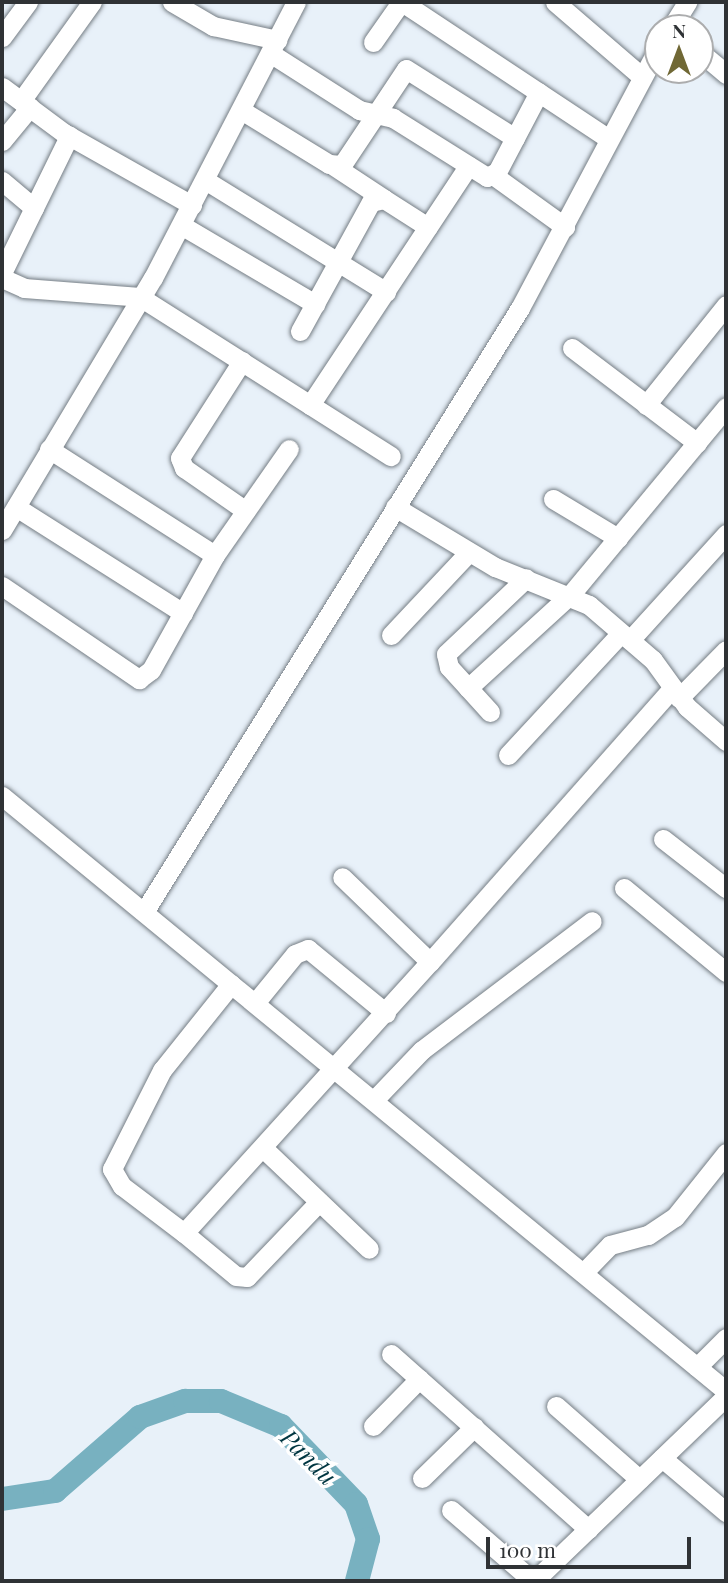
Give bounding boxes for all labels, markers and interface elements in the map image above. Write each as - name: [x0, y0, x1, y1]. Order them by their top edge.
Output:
- north arrow: [644, 14, 714, 84]
- text: N: [672, 17, 686, 43]
- water label: Pandu: [275, 1423, 343, 1491]
- scale bar: [490, 1524, 695, 1568]
- text: 100 m: [499, 1535, 556, 1563]

